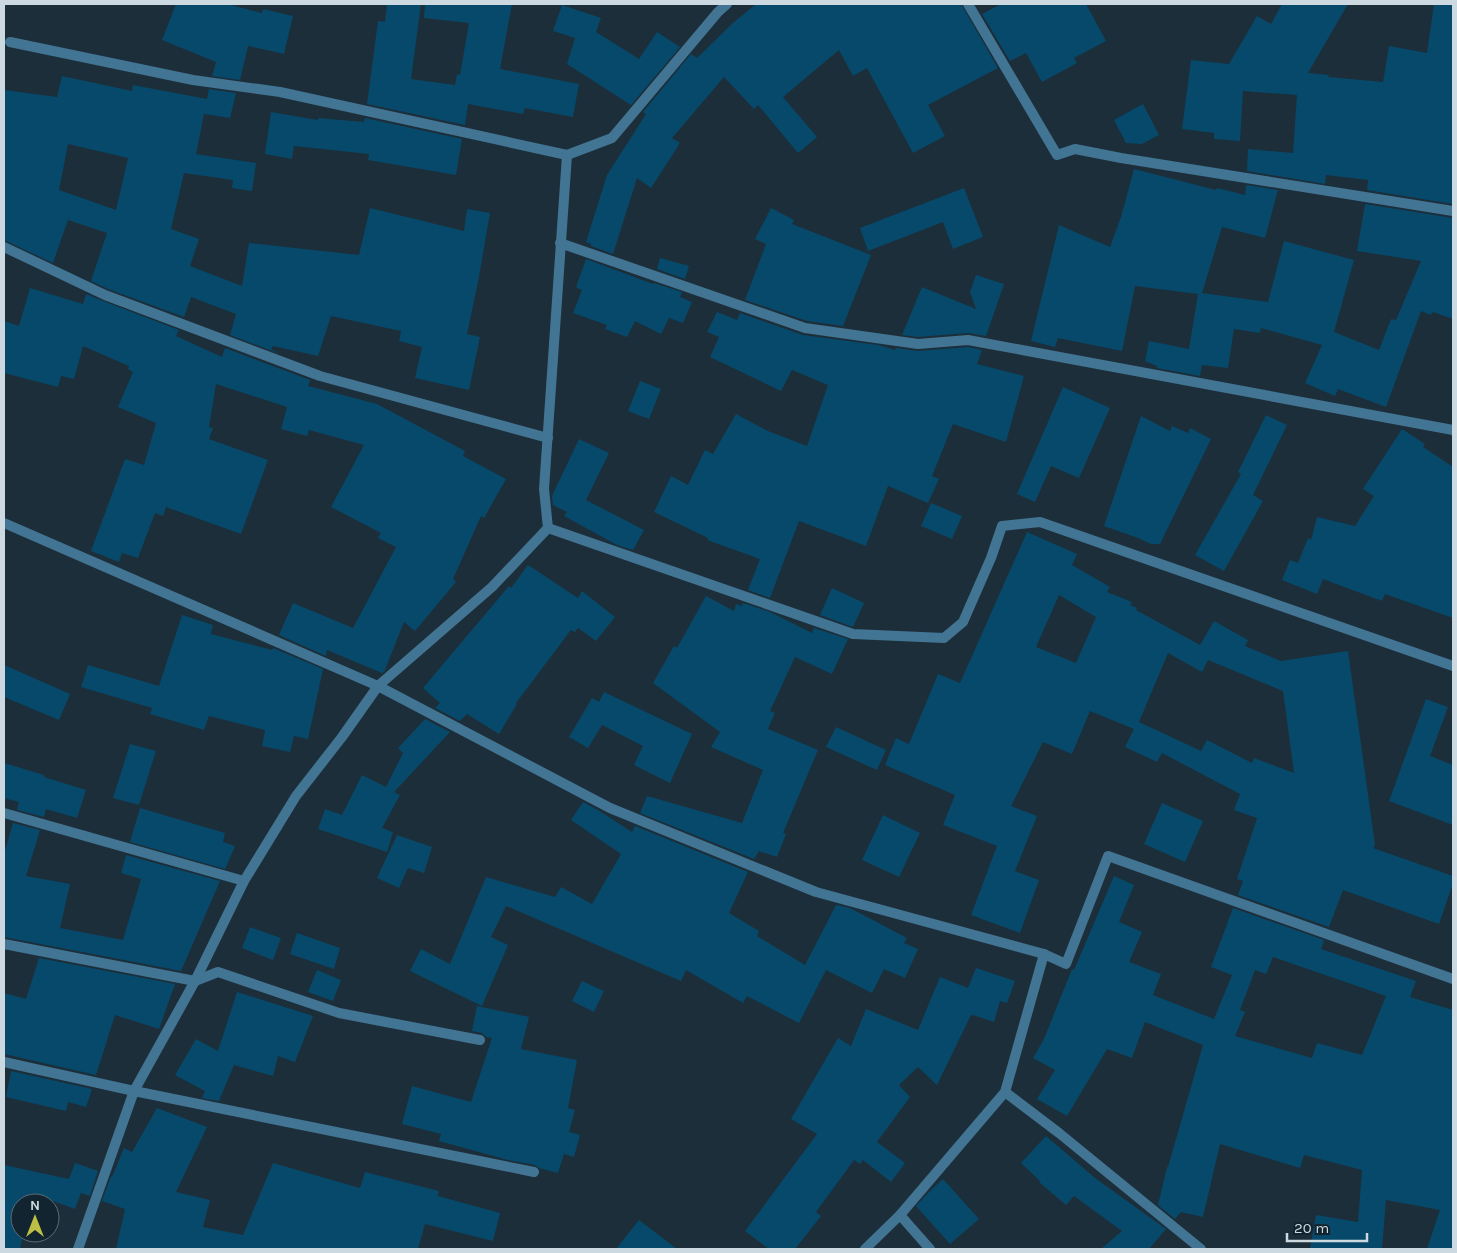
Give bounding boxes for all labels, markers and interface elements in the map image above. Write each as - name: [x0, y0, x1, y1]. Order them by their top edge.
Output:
- north arrow: [10, 1193, 60, 1243]
- text: N: [30, 1197, 40, 1214]
- scale bar: [1287, 1210, 1367, 1242]
- text: 20 m: [1294, 1219, 1329, 1237]

